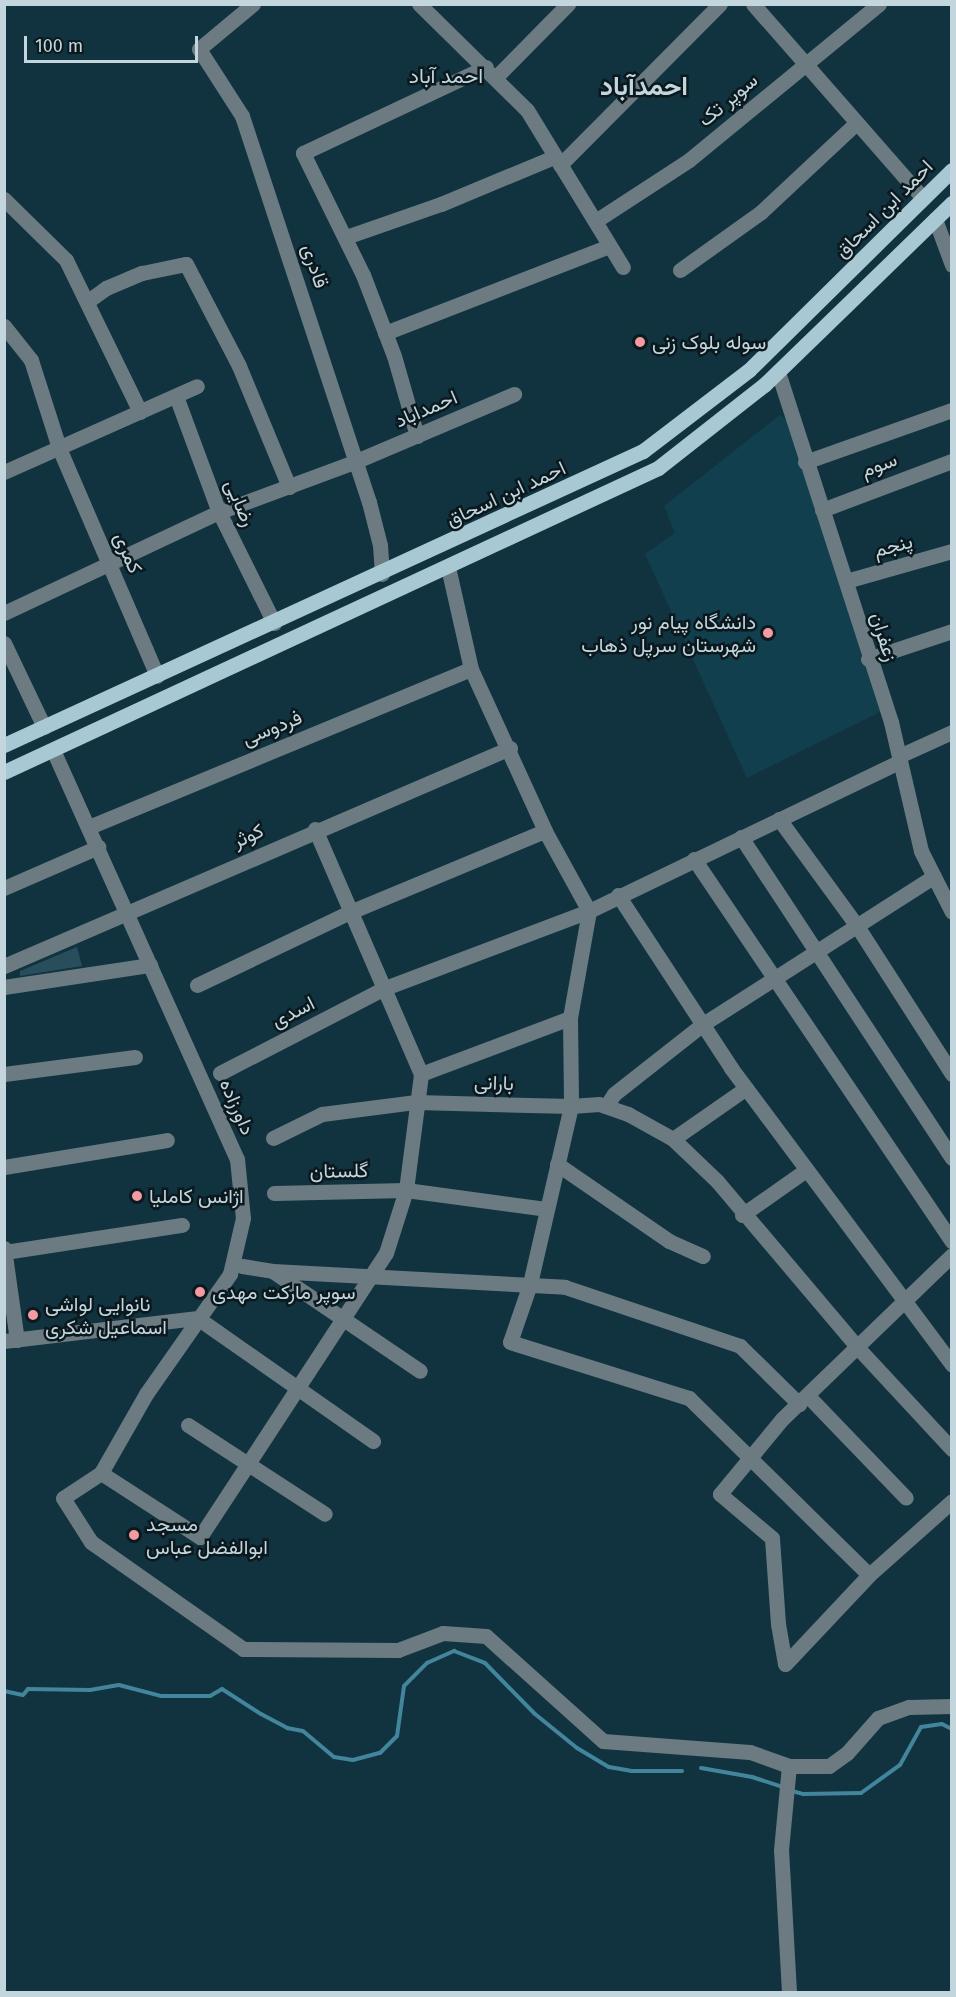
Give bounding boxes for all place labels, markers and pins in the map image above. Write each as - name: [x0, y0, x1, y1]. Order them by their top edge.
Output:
- place label: سوله بلوک زنی: [652, 330, 766, 354]
- marker: سوله بلوک زنی: [633, 335, 647, 349]
- place label: دانشگاه پیام نور شهرستان سرپل ذهاب: [581, 610, 756, 657]
- marker: دانشگاه پیام نور شهرستان سرپل ذهاب: [761, 626, 775, 640]
- place label: اژانس کاملیا: [149, 1184, 244, 1208]
- marker: اژانس کاملیا: [130, 1189, 144, 1203]
- place label: سوپر مارکت مهدی: [212, 1280, 356, 1304]
- marker: سوپر مارکت مهدی: [193, 1285, 207, 1299]
- place label: نانوایی لواشی اسماعیل شکری: [45, 1292, 167, 1339]
- marker: نانوایی لواشی اسماعیل شکری: [26, 1308, 40, 1322]
- place label: مسجد ابوالفضل عباس: [146, 1512, 268, 1559]
- marker: مسجد ابوالفضل عباس: [127, 1528, 141, 1542]

